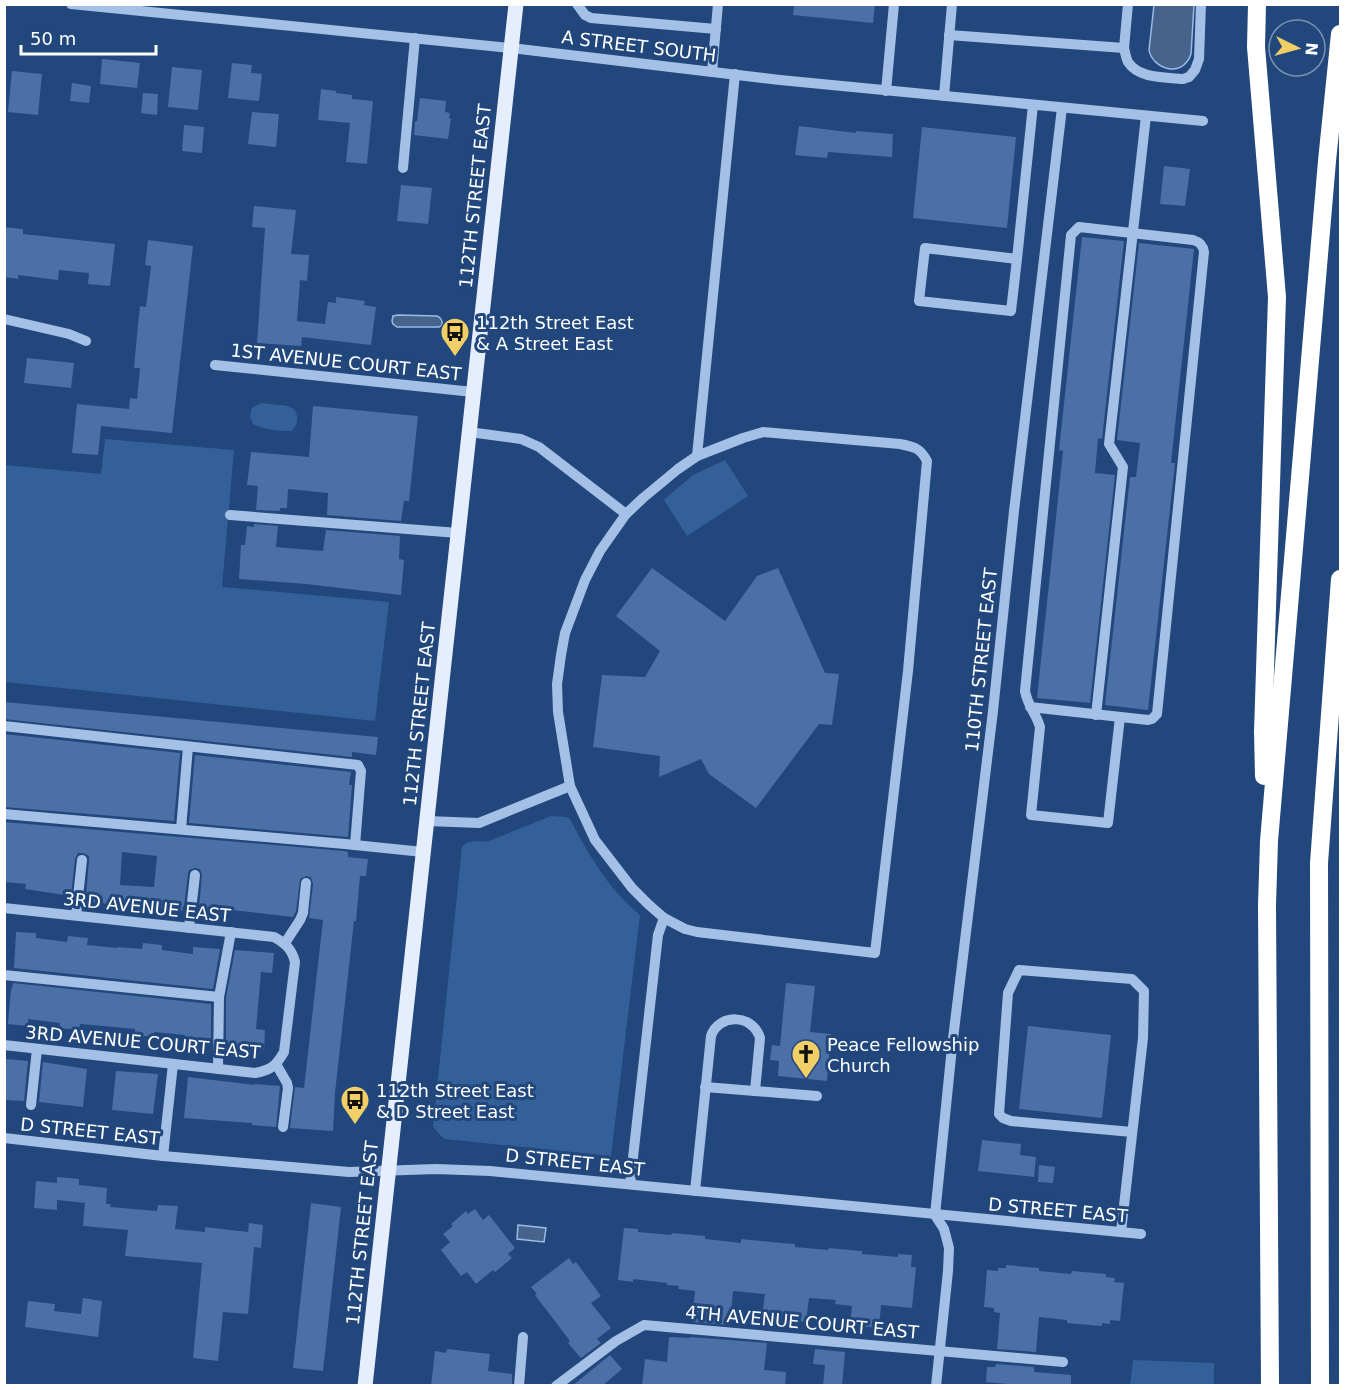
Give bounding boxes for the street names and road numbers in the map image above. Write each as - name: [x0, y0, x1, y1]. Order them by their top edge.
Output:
- street label: A STREET SOUTH: [560, 26, 718, 66]
- street label: 112TH STREET EAST: [455, 102, 495, 289]
- street label: 1ST AVENUE COURT EAST: [229, 339, 464, 385]
- street label: 110TH STREET EAST: [961, 566, 1001, 753]
- street label: 112TH STREET EAST: [399, 620, 439, 807]
- street label: 3RD AVENUE EAST: [62, 888, 233, 926]
- street label: 3RD AVENUE COURT EAST: [25, 1021, 262, 1063]
- street label: D STREET EAST: [19, 1113, 162, 1149]
- street label: 112TH STREET EAST: [342, 1139, 382, 1326]
- street label: D STREET EAST: [504, 1144, 647, 1180]
- street label: D STREET EAST: [987, 1193, 1130, 1227]
- street label: 4TH AVENUE COURT EAST: [684, 1301, 921, 1343]

